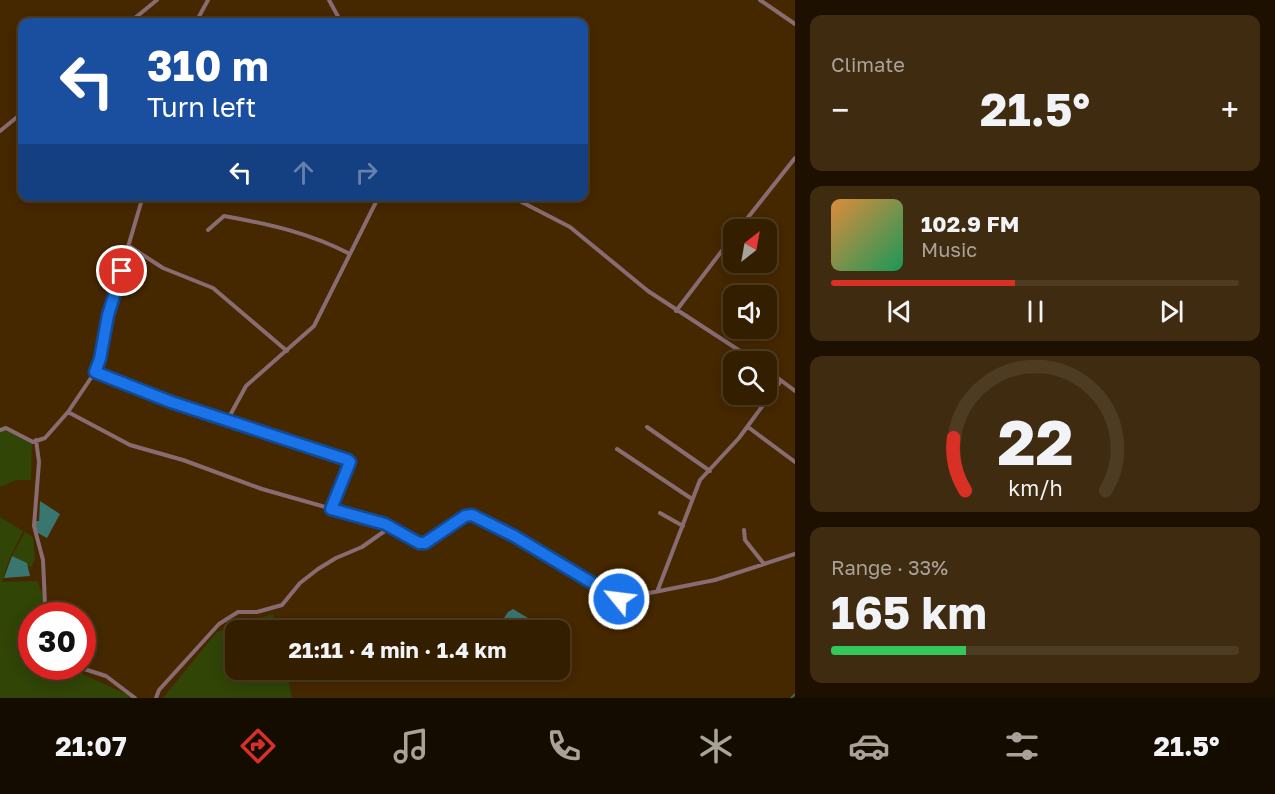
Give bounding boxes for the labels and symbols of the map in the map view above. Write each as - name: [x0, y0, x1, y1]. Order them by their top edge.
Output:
- north arrow: [723, 219, 777, 273]
- pin: [96, 245, 147, 296]
- position arrow: [587, 567, 651, 631]
- speed limit sign: 30: [18, 602, 96, 680]

